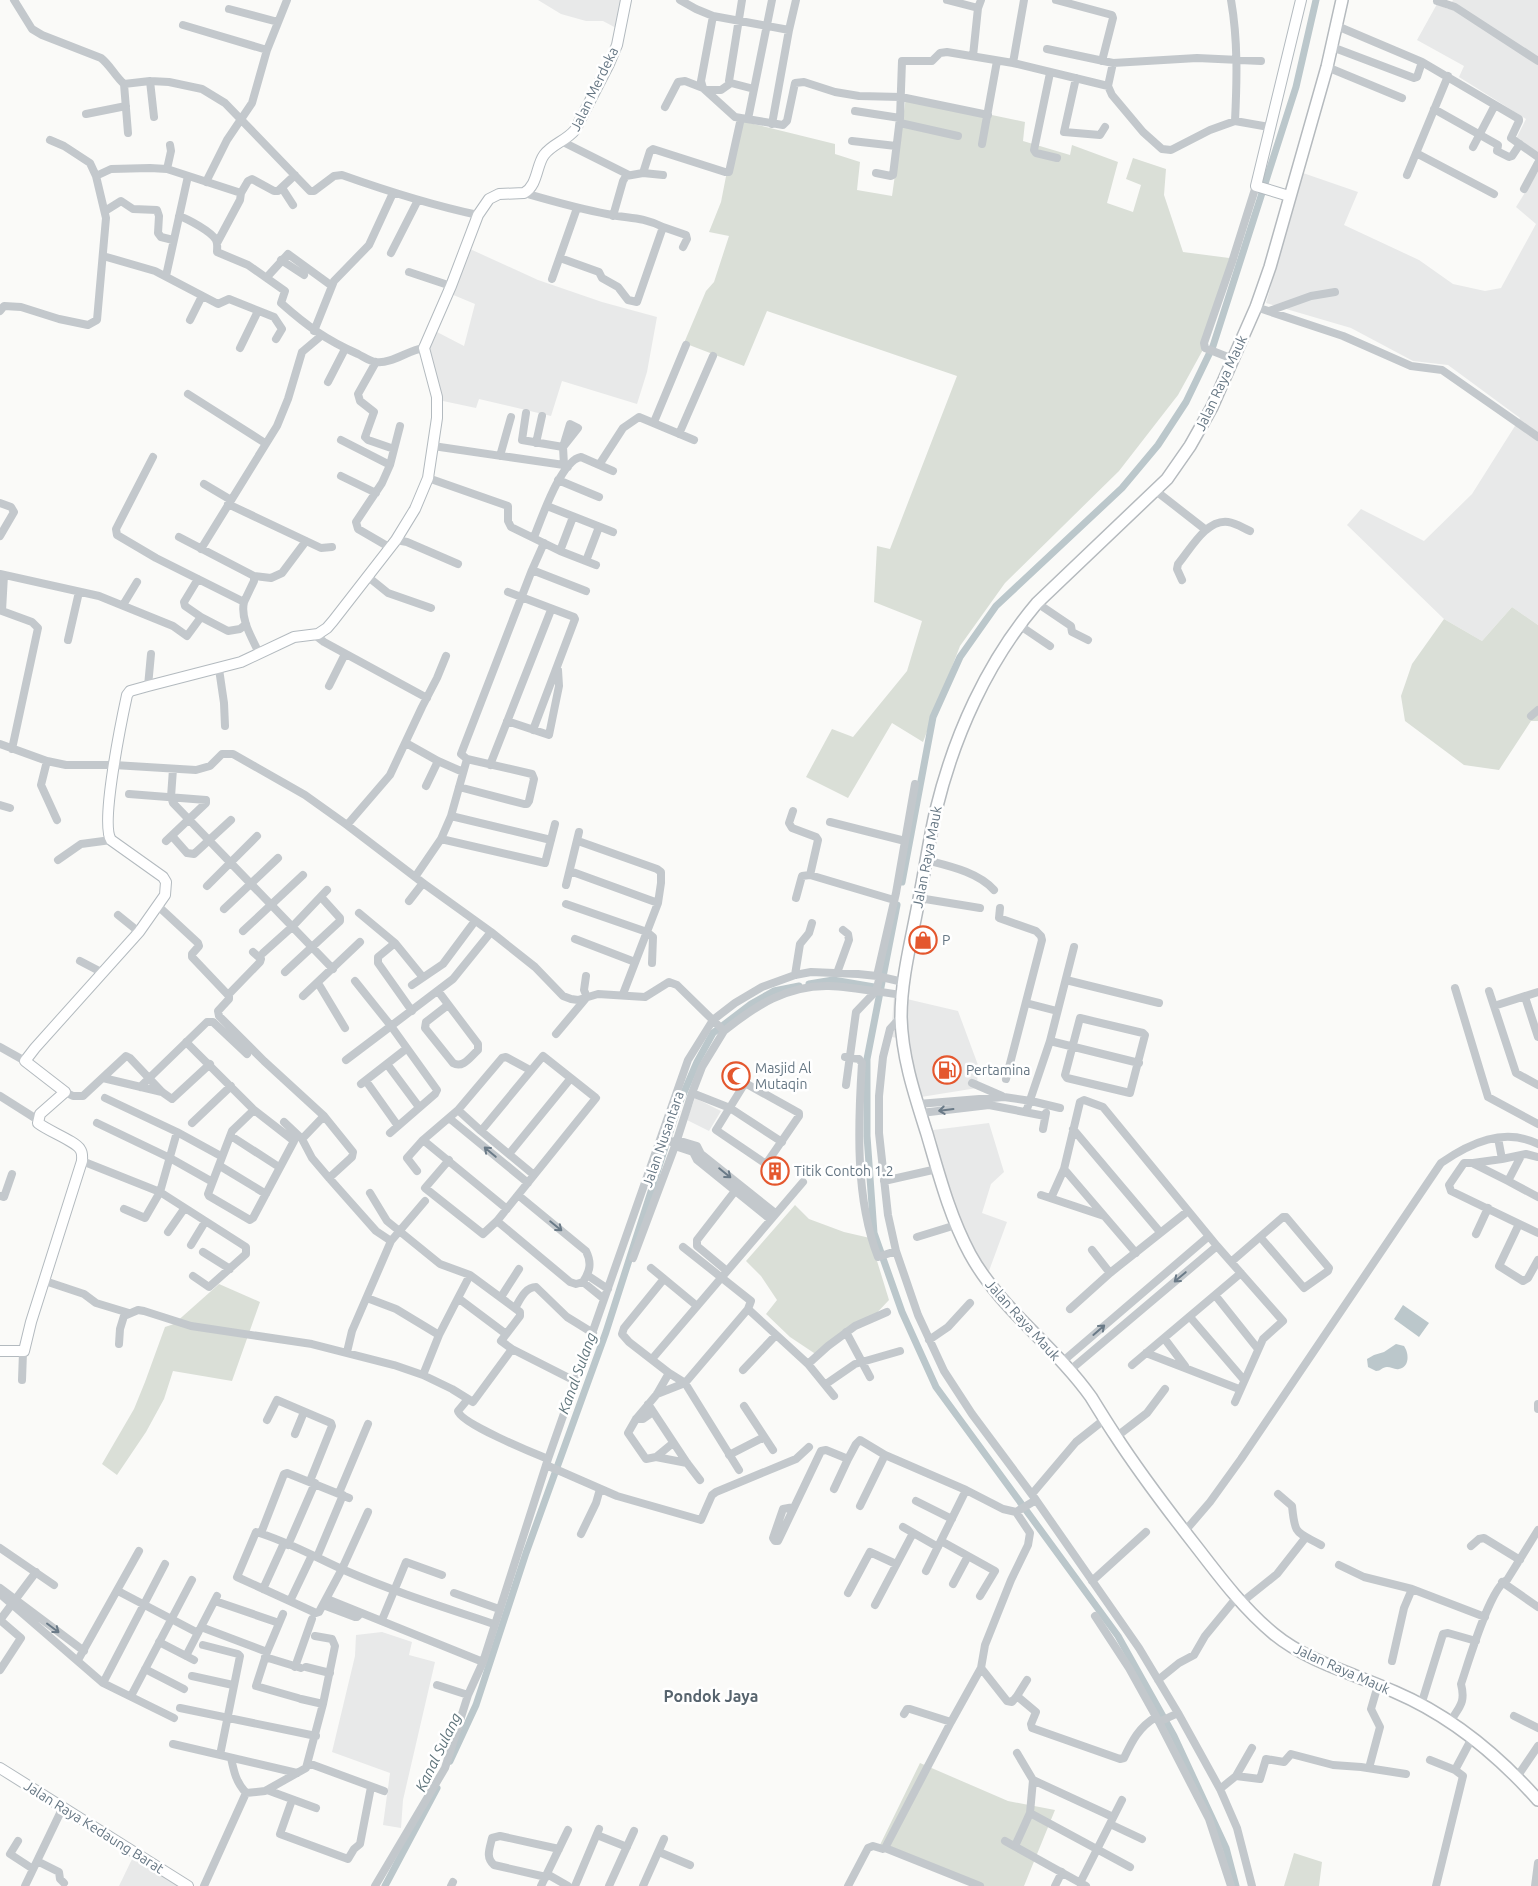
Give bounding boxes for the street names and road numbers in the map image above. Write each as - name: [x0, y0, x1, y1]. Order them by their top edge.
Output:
- street label: Jalan Merdeka: [567, 44, 621, 134]
- street label: Jalan Raya Mauk: [1192, 333, 1250, 433]
- street label: Jalan Raya Mauk: [909, 805, 945, 909]
- street label: Jalan Nusantara: [639, 1089, 687, 1189]
- street label: Jalan Raya Mauk: [982, 1276, 1064, 1364]
- street label: Jalan Raya Mauk: [1291, 1641, 1393, 1697]
- street label: Jalan Raya Kedaung Barat: [21, 1777, 167, 1877]

